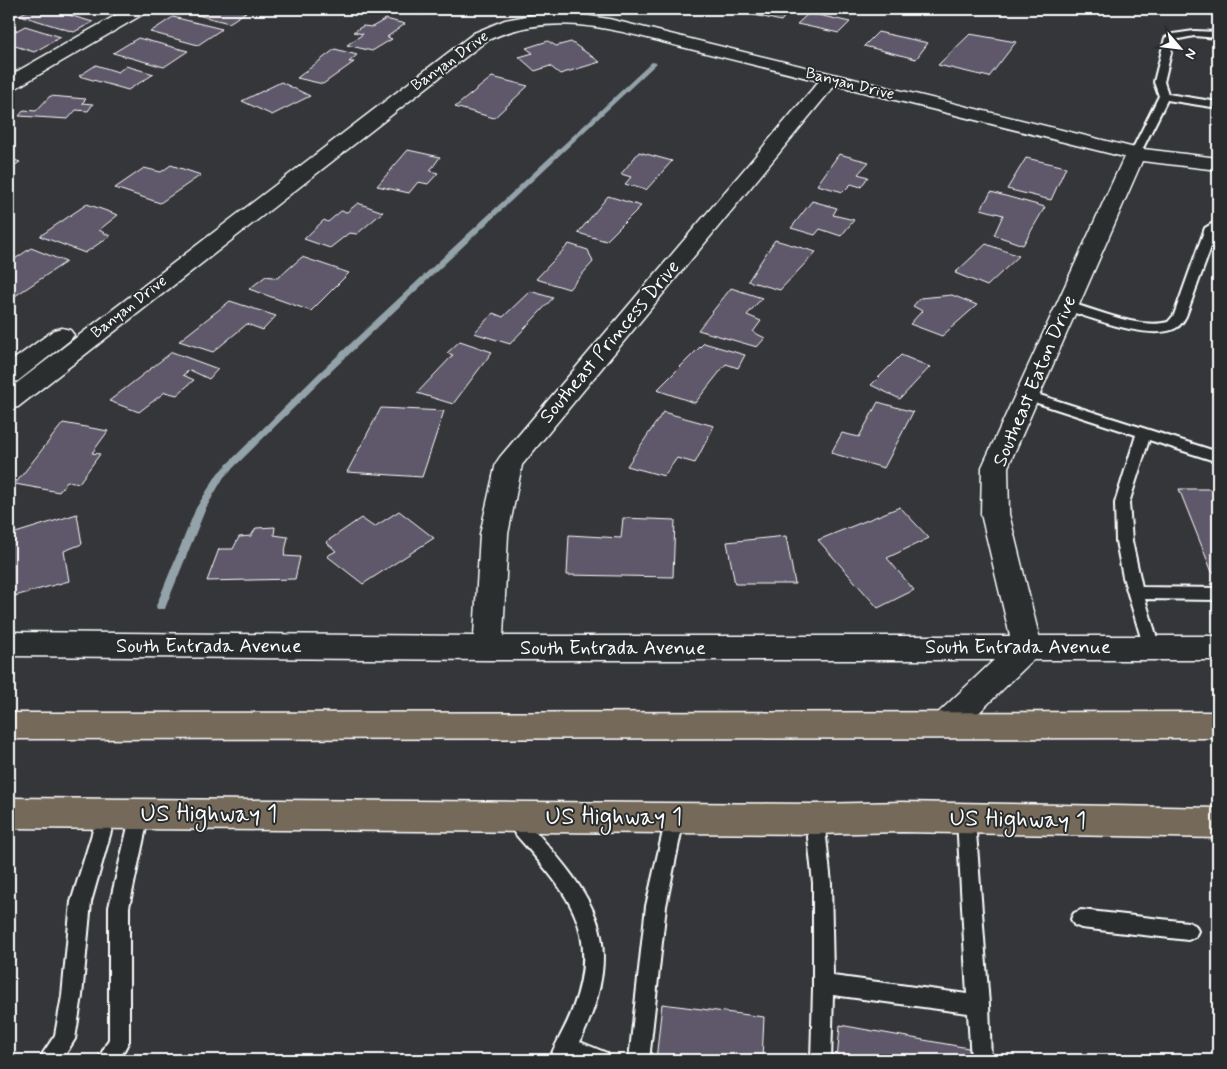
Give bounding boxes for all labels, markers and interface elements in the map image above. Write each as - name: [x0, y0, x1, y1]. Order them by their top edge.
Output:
- north arrow: [1154, 22, 1204, 72]
- street label: Banyan Drive: [407, 26, 493, 96]
- text: N: [1180, 45, 1201, 62]
- street label: Banyan Drive: [803, 63, 897, 105]
- street label: Southeast Princess Drive: [534, 255, 686, 429]
- street label: Banyan Drive: [87, 271, 171, 343]
- street label: Southeast Eaton Drive: [987, 291, 1083, 471]
- street label: South Entrada Avenue: [116, 633, 302, 660]
- street label: South Entrada Avenue: [925, 634, 1111, 661]
- street label: South Entrada Avenue: [520, 635, 706, 662]
- street label: US Highway 1: [141, 799, 277, 832]
- street label: US Highway 1: [546, 802, 682, 835]
- street label: US Highway 1: [949, 803, 1087, 839]

